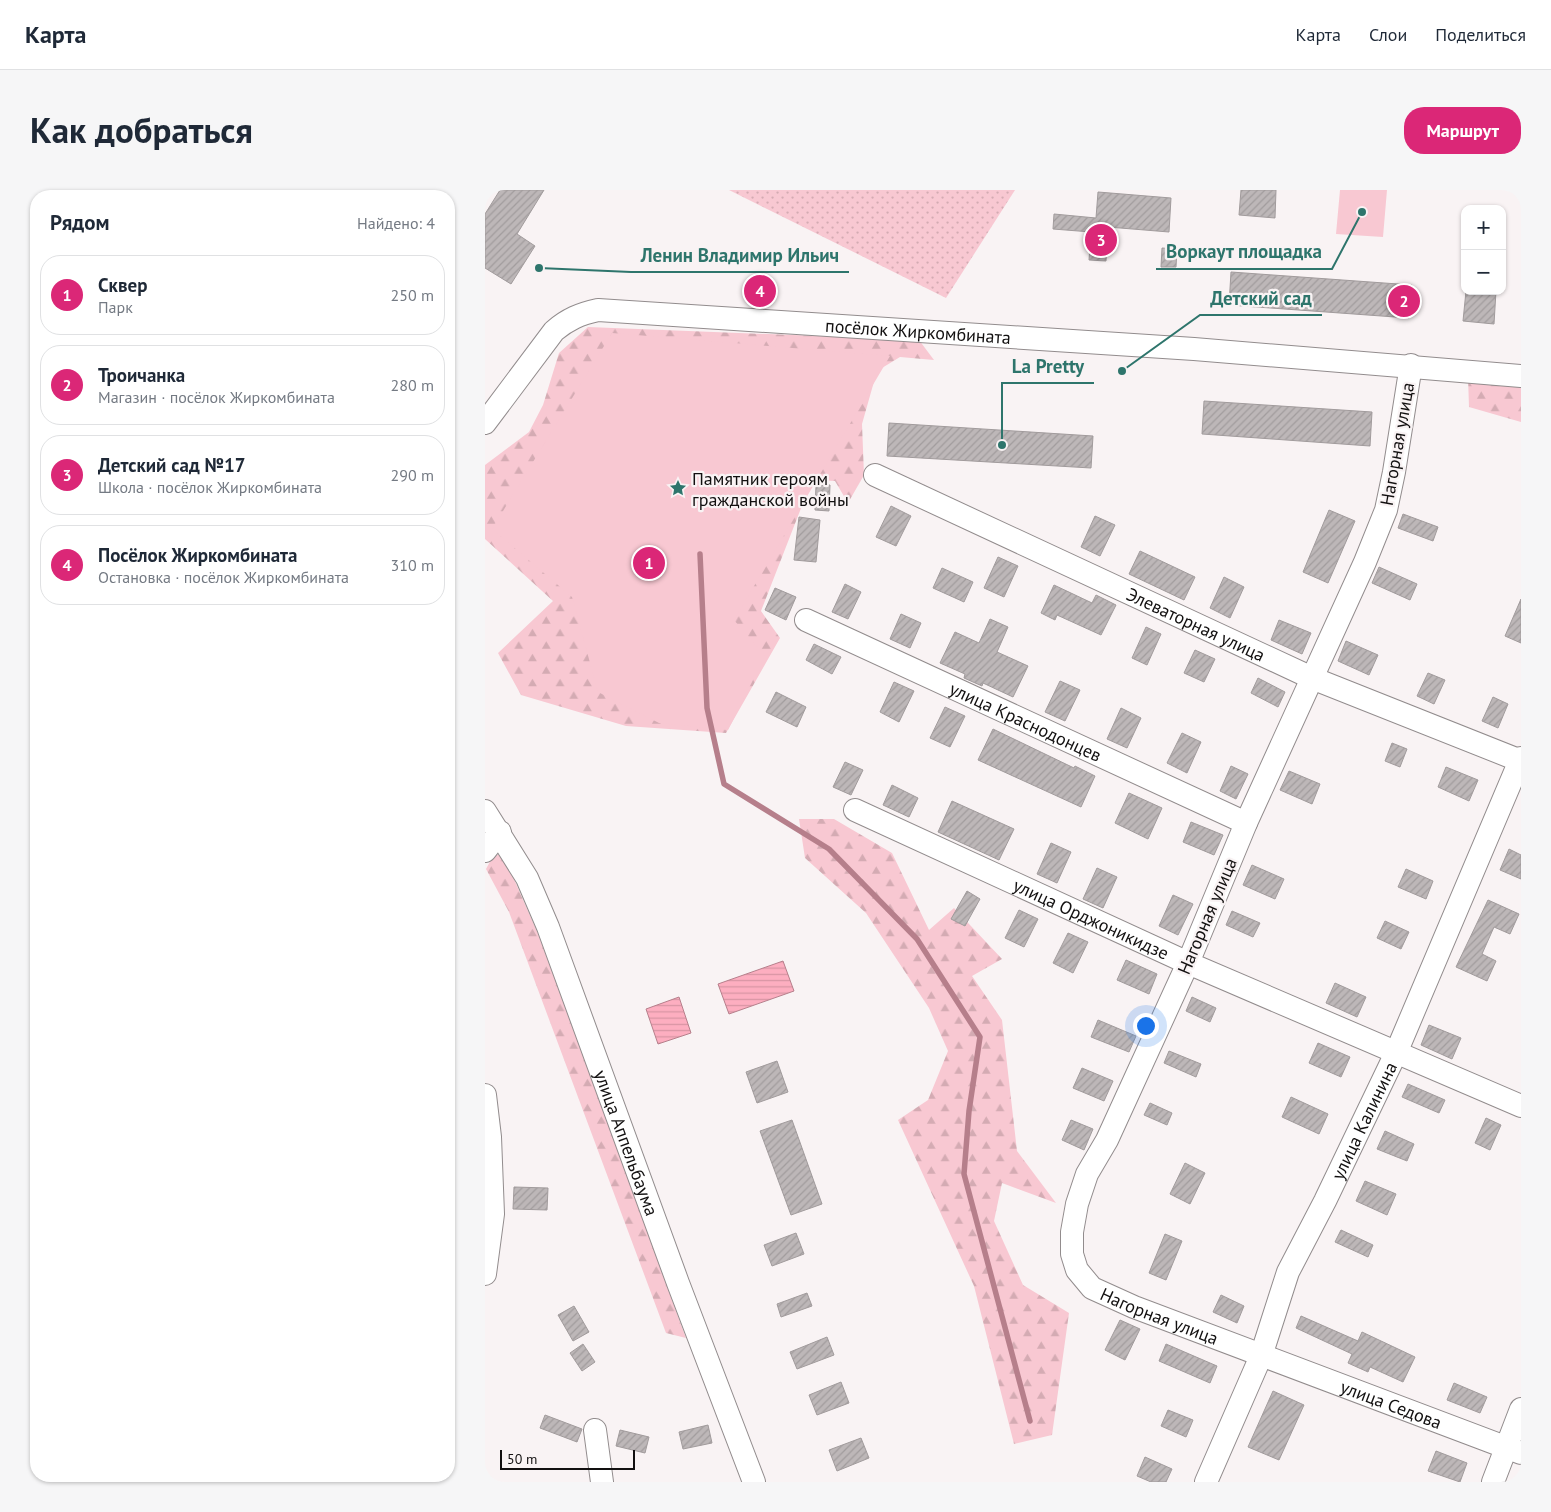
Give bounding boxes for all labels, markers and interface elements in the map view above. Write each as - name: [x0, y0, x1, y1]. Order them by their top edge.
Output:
- text: Карта: [25, 19, 87, 50]
- text: Карта: [1296, 23, 1341, 46]
- text: Слои: [1369, 23, 1407, 46]
- text: Поделиться: [1435, 23, 1526, 46]
- text: Как добраться: [30, 107, 253, 153]
- button: Маршрут: [1404, 107, 1521, 154]
- map controls: [1461, 205, 1506, 295]
- button: +: [1461, 205, 1506, 250]
- text: Рядом: [50, 209, 109, 236]
- text: Найдено: 4: [357, 213, 435, 233]
- pin: 3: [1085, 221, 1117, 259]
- callout: Воркаут площадка: [1156, 235, 1332, 269]
- callout: Ленин Владимир Ильич: [631, 238, 849, 272]
- text: Воркаут площадка: [1166, 239, 1322, 263]
- text: Ленин Владимир Ильич: [640, 243, 839, 267]
- button: −: [1461, 250, 1506, 295]
- pin: 4: [744, 272, 776, 310]
- text: Сквер: [98, 273, 147, 297]
- callout: Детский сад: [1200, 281, 1322, 315]
- pin: 2: [1388, 282, 1420, 320]
- text: 1: [62, 285, 72, 305]
- text: 250 m: [391, 285, 434, 305]
- text: Детский сад: [1210, 286, 1312, 310]
- text: Парк: [98, 297, 133, 317]
- street label: посёлок Жиркомбината: [824, 313, 1012, 348]
- callout: La Pretty: [1002, 349, 1094, 383]
- text: La Pretty: [1012, 354, 1085, 378]
- text: Троичанка: [98, 363, 185, 387]
- text: 2: [62, 375, 72, 395]
- text: 280 m: [391, 375, 434, 395]
- street label: Нагорная улица: [1375, 381, 1419, 507]
- text: Магазин · посёлок Жиркомбината: [98, 387, 335, 407]
- text: Детский сад №17: [98, 453, 246, 477]
- text: 3: [62, 465, 72, 485]
- text: 290 m: [391, 465, 434, 485]
- place label: Памятник героям гражданской войны: [692, 467, 849, 511]
- text: Школа · посёлок Жиркомбината: [98, 477, 322, 497]
- place icon: Памятник героям гражданской войны: [668, 478, 688, 498]
- text: Посёлок Жиркомбината: [98, 543, 297, 567]
- pin: 1: [633, 544, 665, 582]
- text: 4: [62, 555, 72, 575]
- text: 310 m: [391, 555, 434, 575]
- text: Остановка · посёлок Жиркомбината: [98, 567, 349, 587]
- street label: Элеваторная улица: [1123, 582, 1269, 666]
- street label: улица Краснодонцев: [946, 676, 1105, 766]
- street label: Нагорная улица: [1172, 854, 1242, 978]
- street label: улица Орджоникидзе: [1010, 873, 1173, 964]
- your location: [1133, 1013, 1159, 1039]
- street label: улица Калинина: [1326, 1058, 1402, 1183]
- street label: улица Аппельбаума: [590, 1067, 664, 1219]
- street label: Нагорная улица: [1097, 1282, 1222, 1349]
- street label: улица Седова: [1337, 1374, 1445, 1434]
- scale bar: [500, 1447, 635, 1470]
- text: 50 m: [507, 1450, 537, 1468]

